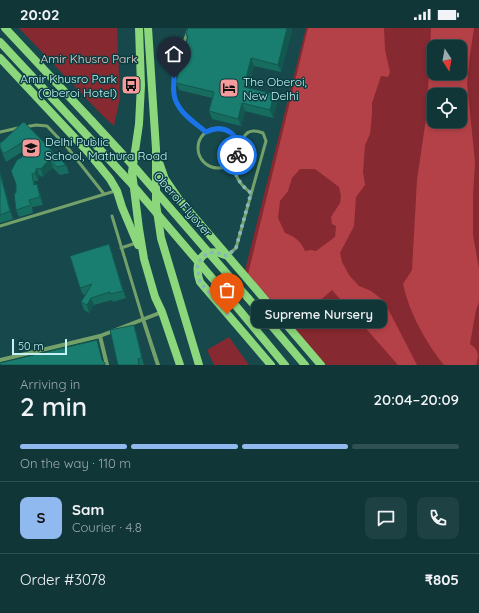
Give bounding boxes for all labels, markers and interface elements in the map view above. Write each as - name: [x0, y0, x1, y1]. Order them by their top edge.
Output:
- text: 20:02: [20, 5, 60, 24]
- pin: [157, 37, 191, 78]
- north arrow: [427, 40, 467, 80]
- map controls: [427, 40, 467, 128]
- icon: home: [163, 43, 185, 65]
- park label: Amir Khusro Park: [41, 51, 137, 66]
- place label: Amir Khusro Park (Oberoi Hotel): [20, 71, 117, 100]
- bus stop icon: Amir Khusro Park (Oberoi Hotel): [120, 74, 142, 96]
- place label: The Oberoi, New Delhi: [243, 74, 307, 103]
- hotel icon: The Oberoi, New Delhi: [218, 77, 240, 99]
- button: locate: [427, 88, 467, 128]
- place label: Delhi Public School, Mathura Road: [45, 134, 167, 163]
- courier: [217, 135, 257, 175]
- school or university icon: Delhi Public School, Mathura Road: [20, 137, 42, 159]
- icon: bike: [226, 144, 248, 166]
- street label: Oberoi Flyover: [151, 168, 216, 240]
- pin: [210, 273, 244, 314]
- icon: bag: [216, 279, 238, 301]
- callout: Supreme Nursery: [251, 300, 387, 328]
- text: Supreme Nursery: [265, 306, 373, 322]
- scale bar: [12, 337, 67, 356]
- text: 50 m: [18, 339, 44, 353]
- text: Arriving in: [20, 376, 80, 392]
- text: 2 min: [20, 390, 87, 423]
- text: 20:04–20:09: [374, 390, 459, 409]
- text: On the way · 110 m: [20, 455, 131, 471]
- button: chat: [365, 497, 407, 539]
- button: phone: [417, 497, 459, 539]
- text: Sam: [72, 500, 104, 519]
- text: S: [37, 508, 45, 527]
- text: Courier · 4.8: [72, 519, 142, 535]
- text: Order #3078: [20, 570, 106, 589]
- text: ₹805: [425, 570, 459, 589]

